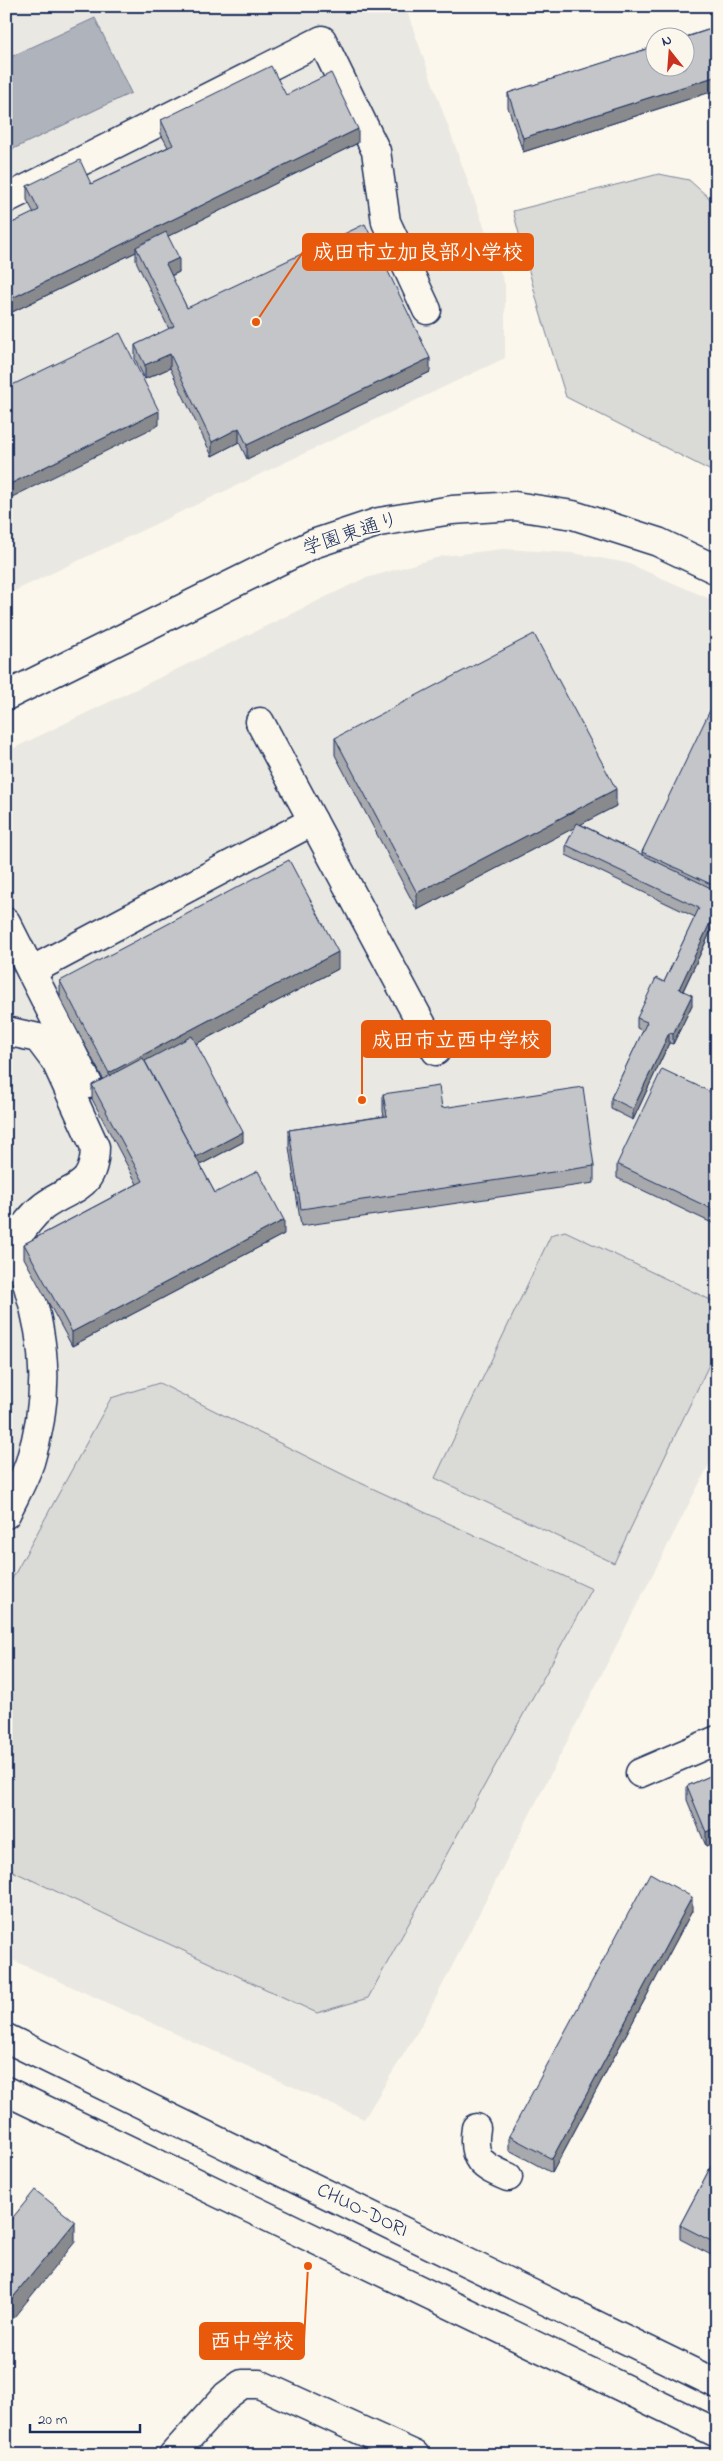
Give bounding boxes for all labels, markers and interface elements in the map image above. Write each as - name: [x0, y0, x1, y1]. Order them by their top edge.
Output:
- north arrow: [646, 28, 696, 78]
- text: N: [659, 30, 674, 52]
- callout: 成田市立加良部小学校: [303, 234, 533, 270]
- text: 成田市立加良部小学校: [313, 239, 523, 269]
- street label: 学園東通り: [299, 506, 403, 564]
- callout: 成田市立西中学校: [362, 1021, 550, 1057]
- text: 成田市立西中学校: [372, 1027, 540, 1057]
- street label: CHUO-DORI: [311, 2176, 413, 2246]
- callout: 西中学校: [200, 2323, 304, 2359]
- text: 西中学校: [210, 2328, 294, 2358]
- scale bar: [30, 2401, 140, 2433]
- text: 20 m: [38, 2409, 68, 2431]

